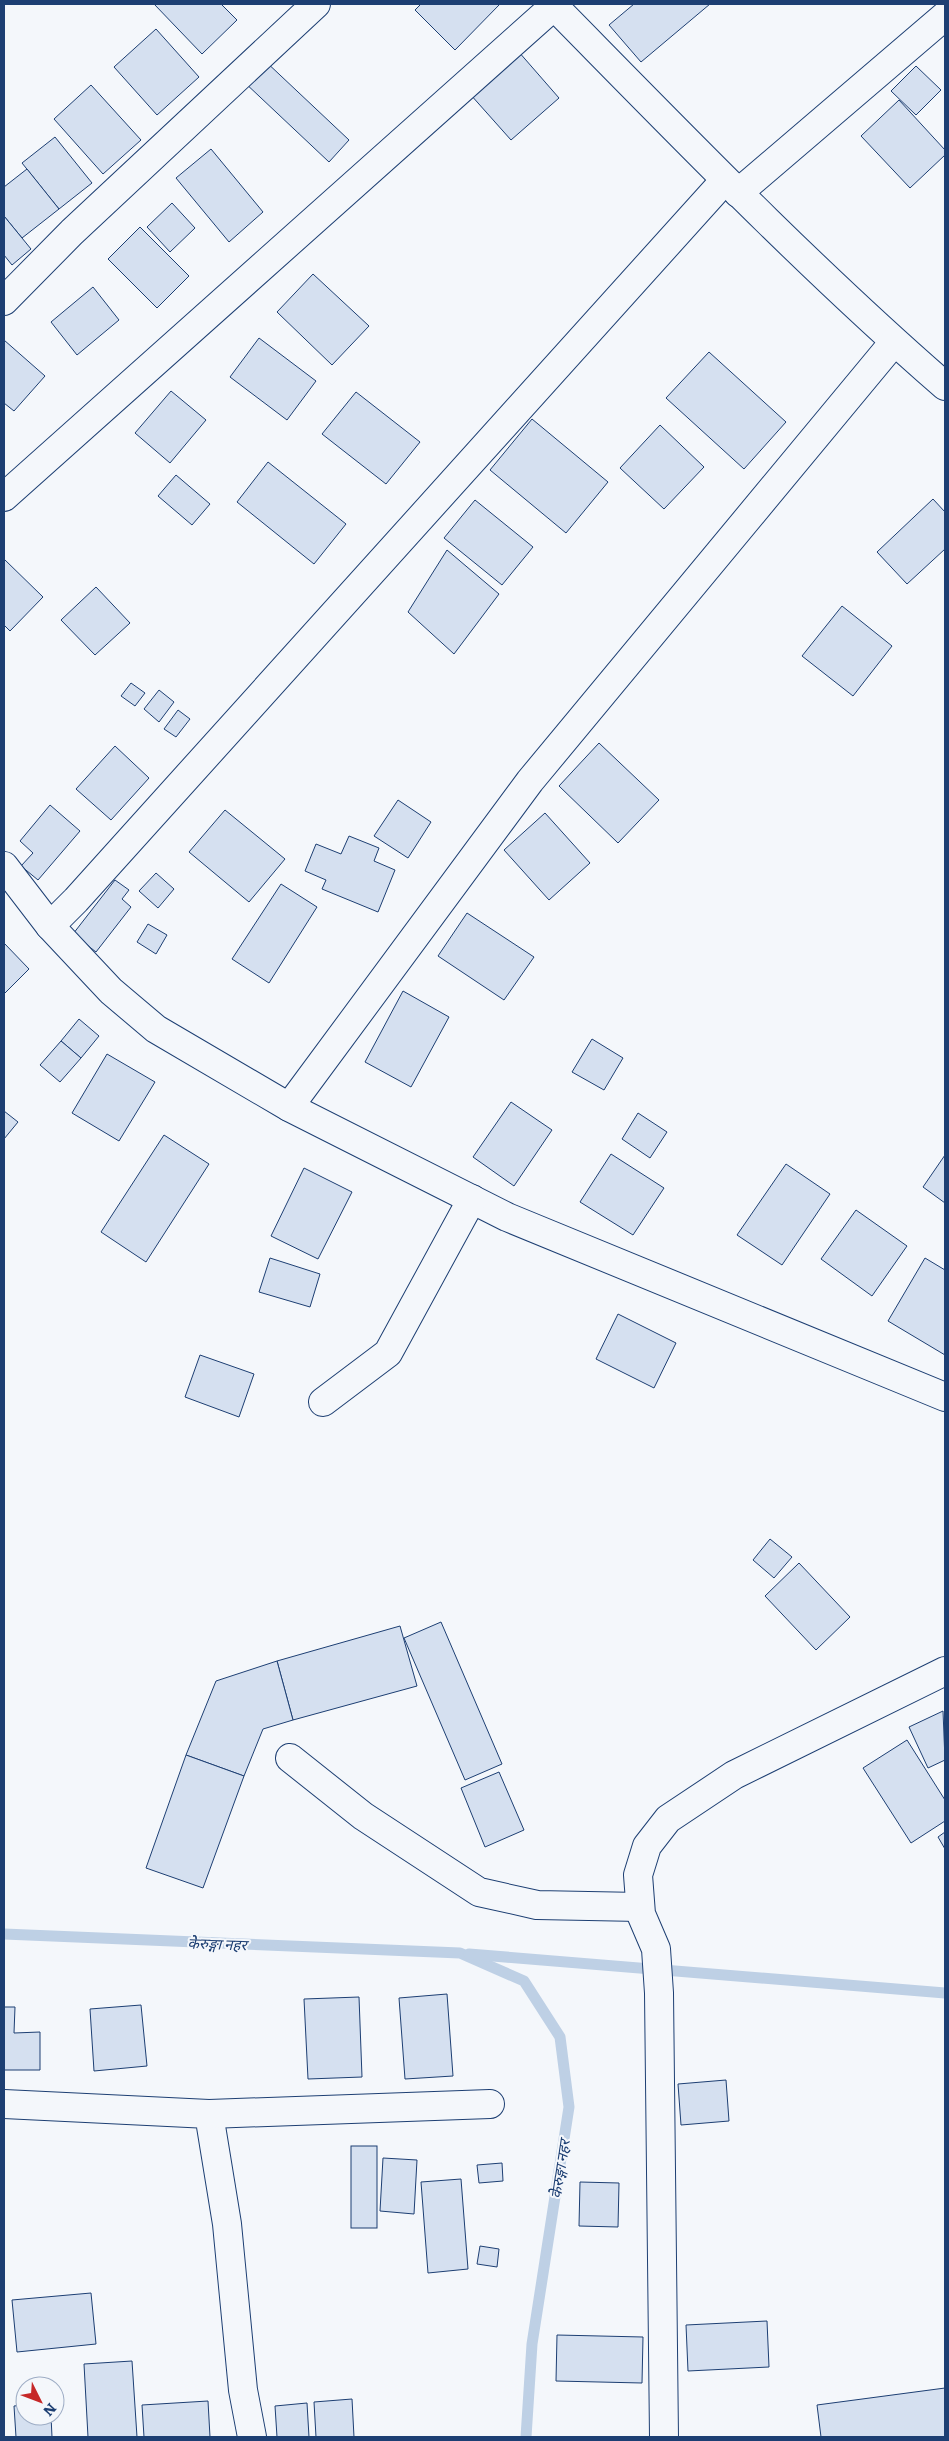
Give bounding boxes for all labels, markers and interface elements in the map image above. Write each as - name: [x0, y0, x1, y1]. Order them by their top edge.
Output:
- water label: केेरुङ्गा नहर: [187, 1930, 250, 1956]
- water label: केेरुङ्गा नहर: [543, 2135, 575, 2200]
- north arrow: [15, 2376, 65, 2426]
- text: N: [39, 2399, 62, 2422]

